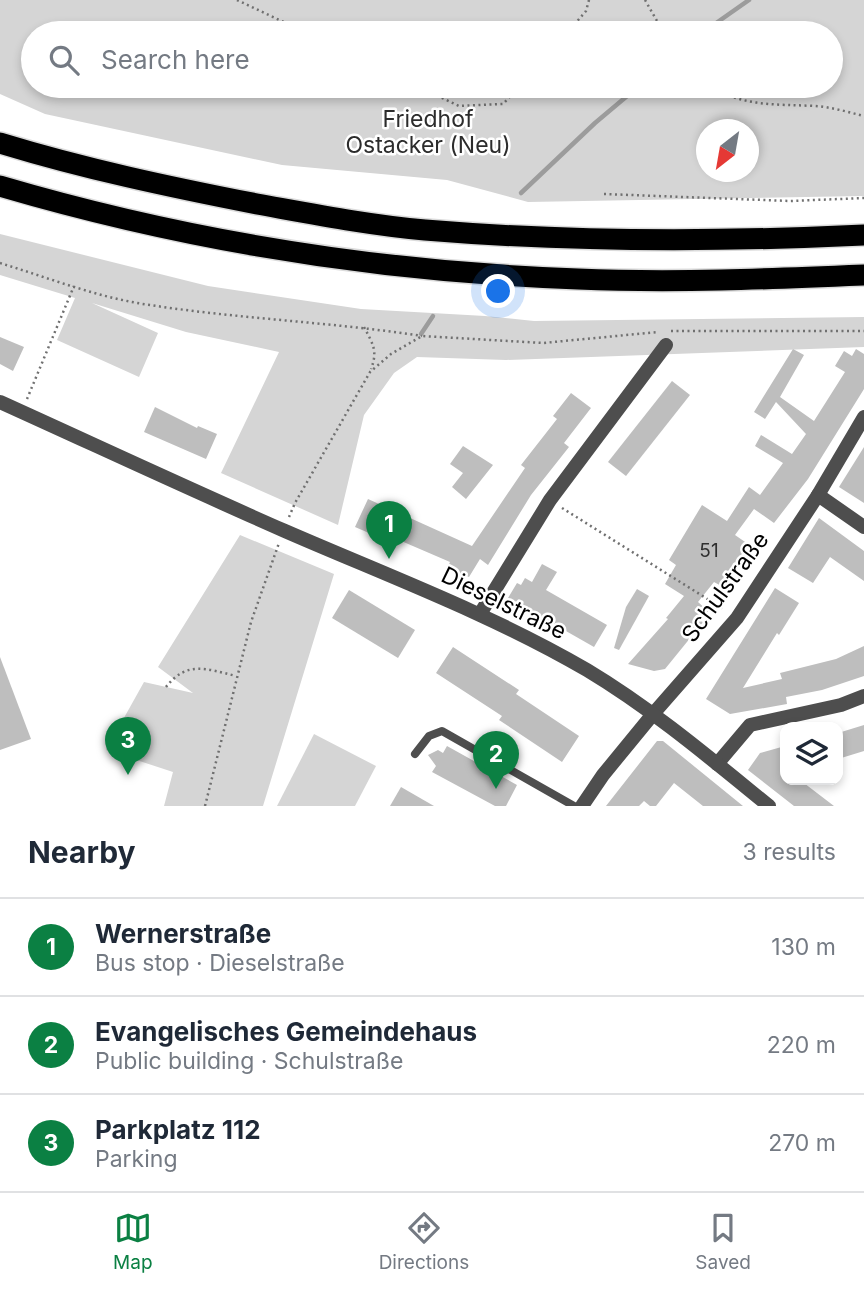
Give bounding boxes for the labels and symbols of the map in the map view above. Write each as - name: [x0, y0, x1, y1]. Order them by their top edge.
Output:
- park label: Friedhof Ostacker (Neu): [345, 105, 511, 159]
- north arrow: [696, 119, 759, 182]
- your location: [481, 274, 515, 308]
- pin: 1: [366, 501, 412, 559]
- street label: Schulstraße: [676, 526, 774, 648]
- house number: 51: [699, 539, 719, 562]
- street label: Dieselstraße: [437, 561, 571, 645]
- pin: 3: [105, 717, 151, 775]
- pin: 2: [473, 731, 519, 789]

